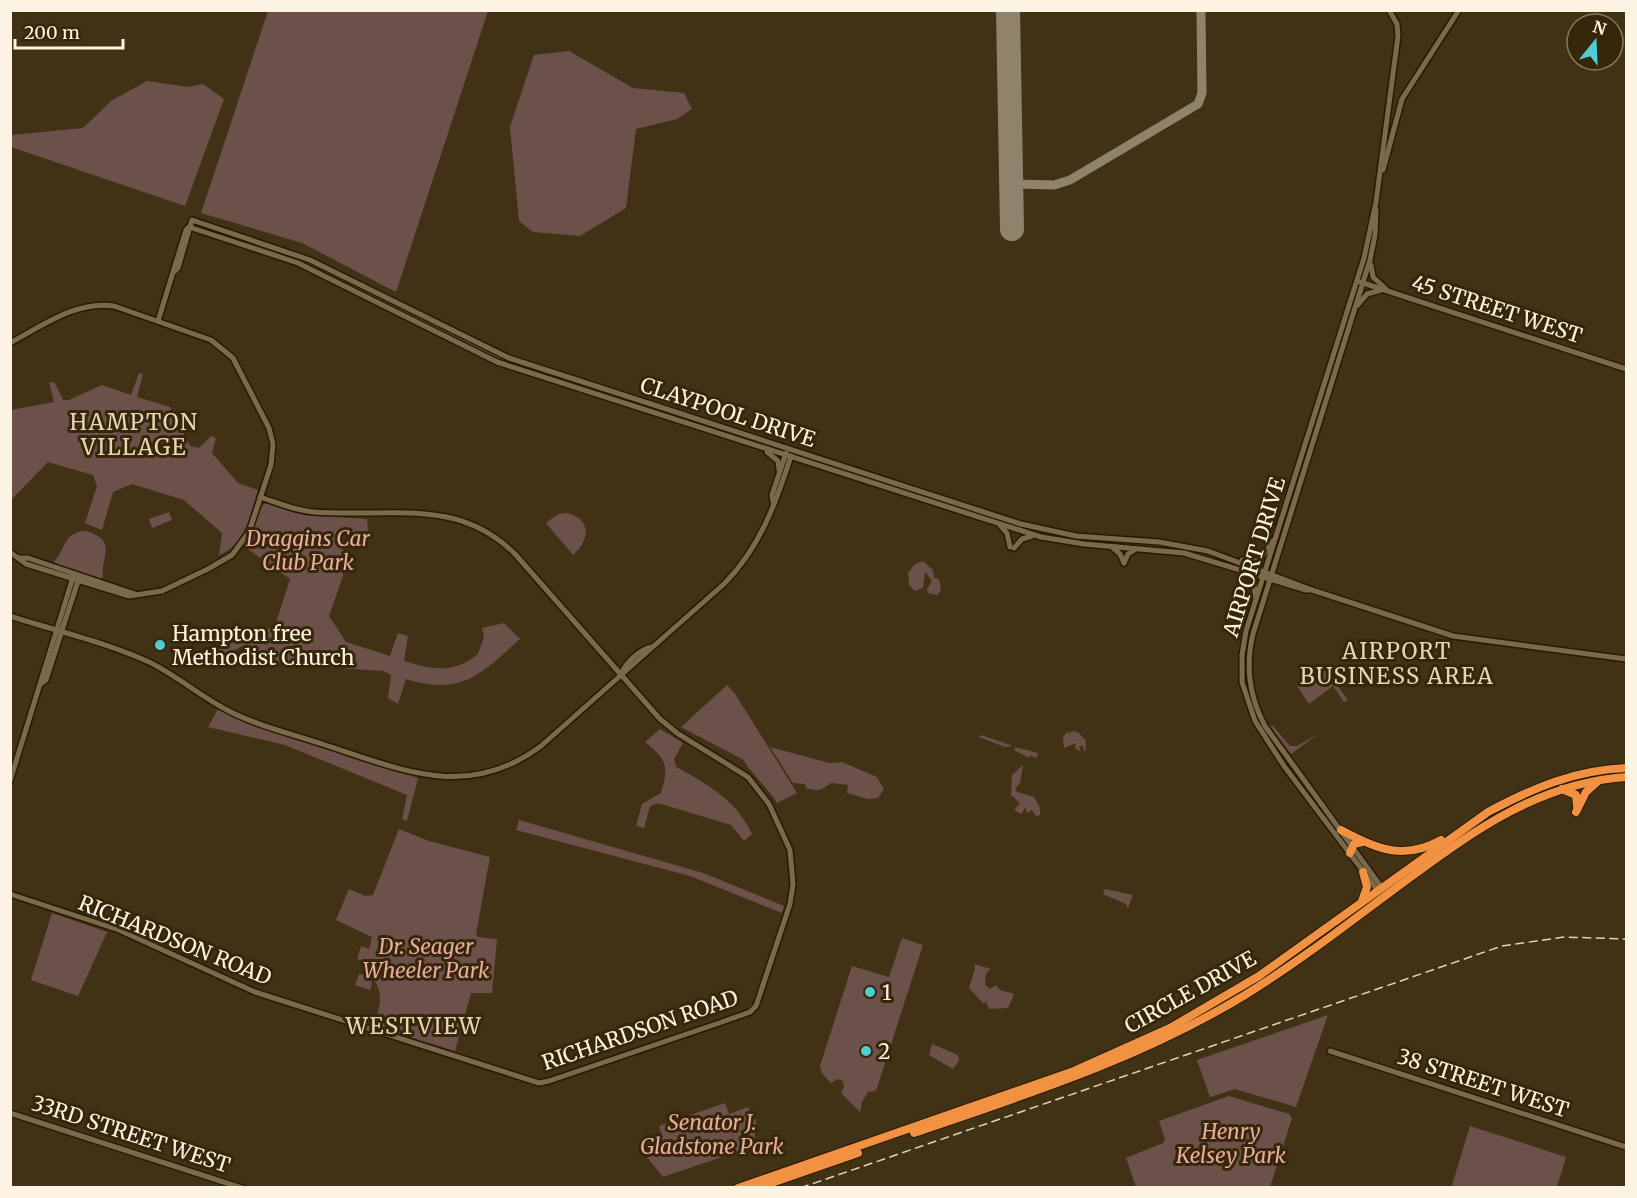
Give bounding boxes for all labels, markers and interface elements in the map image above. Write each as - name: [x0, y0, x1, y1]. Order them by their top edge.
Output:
- scale bar: [15, 12, 123, 50]
- north arrow: [1565, 12, 1625, 72]
- text: N: [1591, 16, 1609, 39]
- text: 200 m: [24, 21, 80, 44]
- street label: 45 STREET WEST: [1408, 269, 1586, 349]
- street label: CLAYPOOL DRIVE: [637, 371, 820, 453]
- district label: HAMPTON VILLAGE: [69, 408, 199, 461]
- street label: AIRPORT DRIVE: [1217, 473, 1291, 641]
- park label: Draggins Car Club Park: [245, 525, 370, 576]
- place label: Hampton free Methodist Church: [172, 620, 355, 671]
- district label: AIRPORT BUSINESS AREA: [1300, 637, 1494, 690]
- marker: Hampton free Methodist Church: [153, 638, 167, 652]
- street label: RICHARDSON ROAD: [75, 889, 276, 991]
- park label: Dr. Seager Wheeler Park: [363, 933, 490, 984]
- street label: CIRCLE DRIVE: [1119, 944, 1261, 1039]
- place label: 1: [882, 979, 892, 1006]
- street label: RICHARDSON ROAD: [538, 984, 742, 1076]
- marker: 1: [863, 985, 877, 999]
- district label: WESTVIEW: [345, 1012, 482, 1040]
- place label: 2: [878, 1038, 891, 1065]
- street label: 38 STREET WEST: [1394, 1043, 1572, 1124]
- marker: 2: [859, 1044, 873, 1058]
- street label: 33RD STREET WEST: [28, 1089, 234, 1179]
- park label: Senator J. Gladstone Park: [640, 1109, 784, 1160]
- park label: Henry Kelsey Park: [1175, 1118, 1286, 1169]

